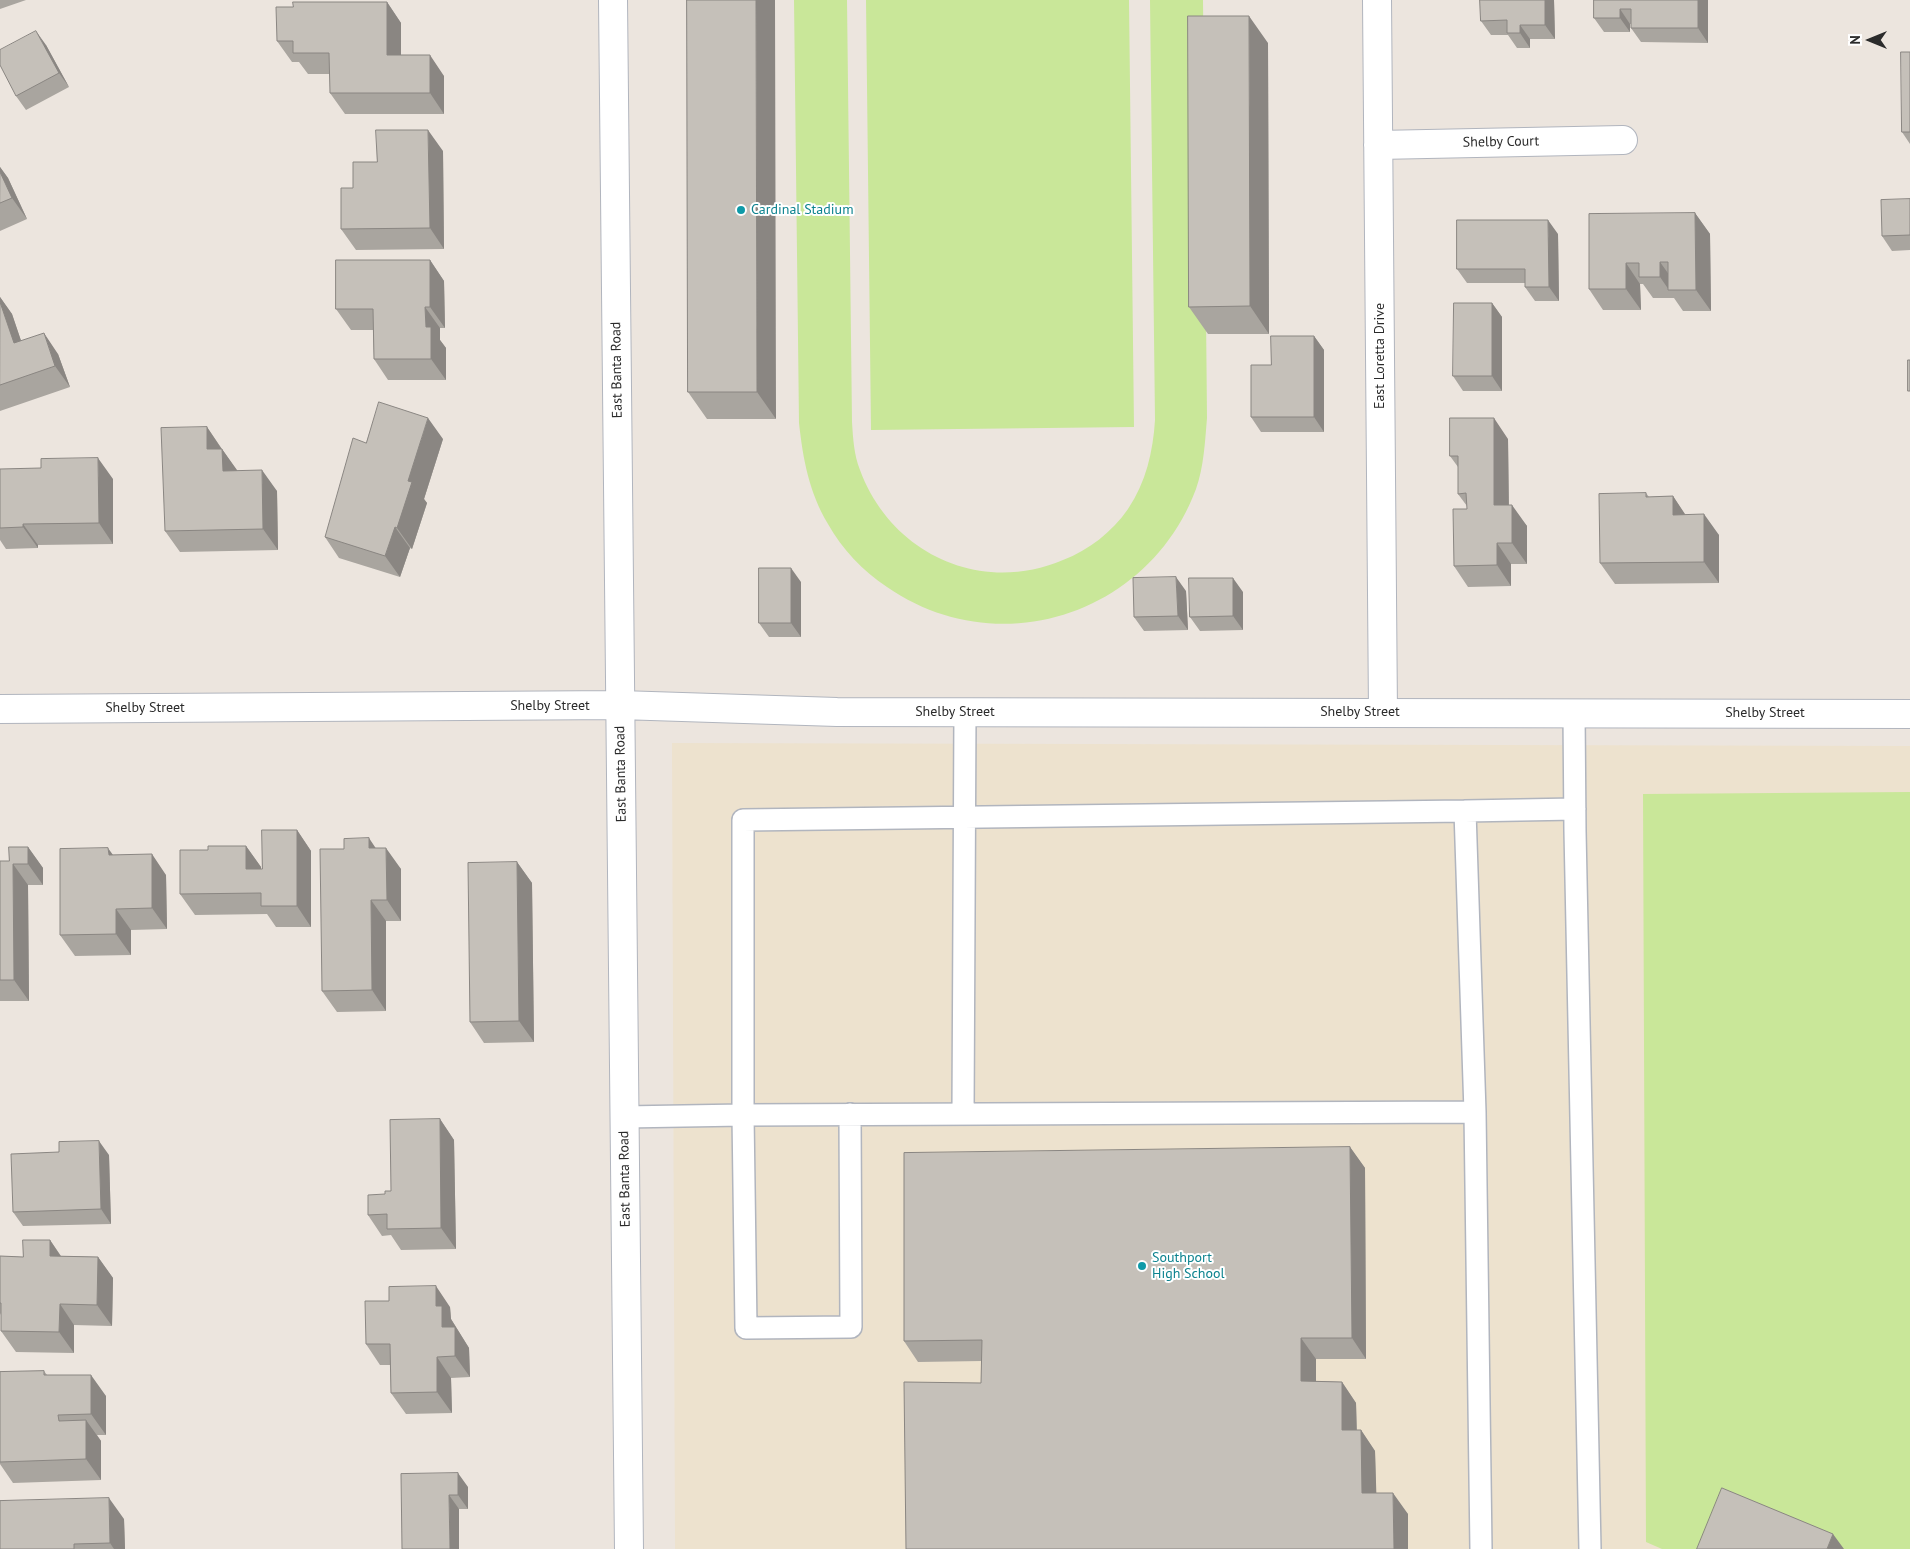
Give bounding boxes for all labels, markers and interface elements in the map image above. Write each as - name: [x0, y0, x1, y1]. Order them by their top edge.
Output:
- north arrow: [1845, 15, 1895, 65]
- text: N: [1846, 35, 1864, 45]
- street label: Shelby Court: [1463, 133, 1539, 151]
- place label: Cardinal Stadium: [751, 202, 853, 218]
- marker: Cardinal Stadium: [735, 204, 747, 216]
- street label: East Loretta Drive: [1372, 303, 1388, 409]
- street label: East Banta Road: [608, 322, 626, 418]
- street label: Shelby Street: [510, 698, 590, 714]
- street label: Shelby Street: [105, 700, 185, 716]
- street label: Shelby Street: [915, 704, 995, 720]
- street label: Shelby Street: [1320, 704, 1400, 720]
- street label: Shelby Street: [1725, 705, 1805, 721]
- street label: East Banta Road: [612, 726, 630, 822]
- street label: East Banta Road: [616, 1131, 634, 1227]
- place label: Southport High School: [1152, 1250, 1225, 1282]
- marker: Southport High School: [1136, 1260, 1148, 1272]

